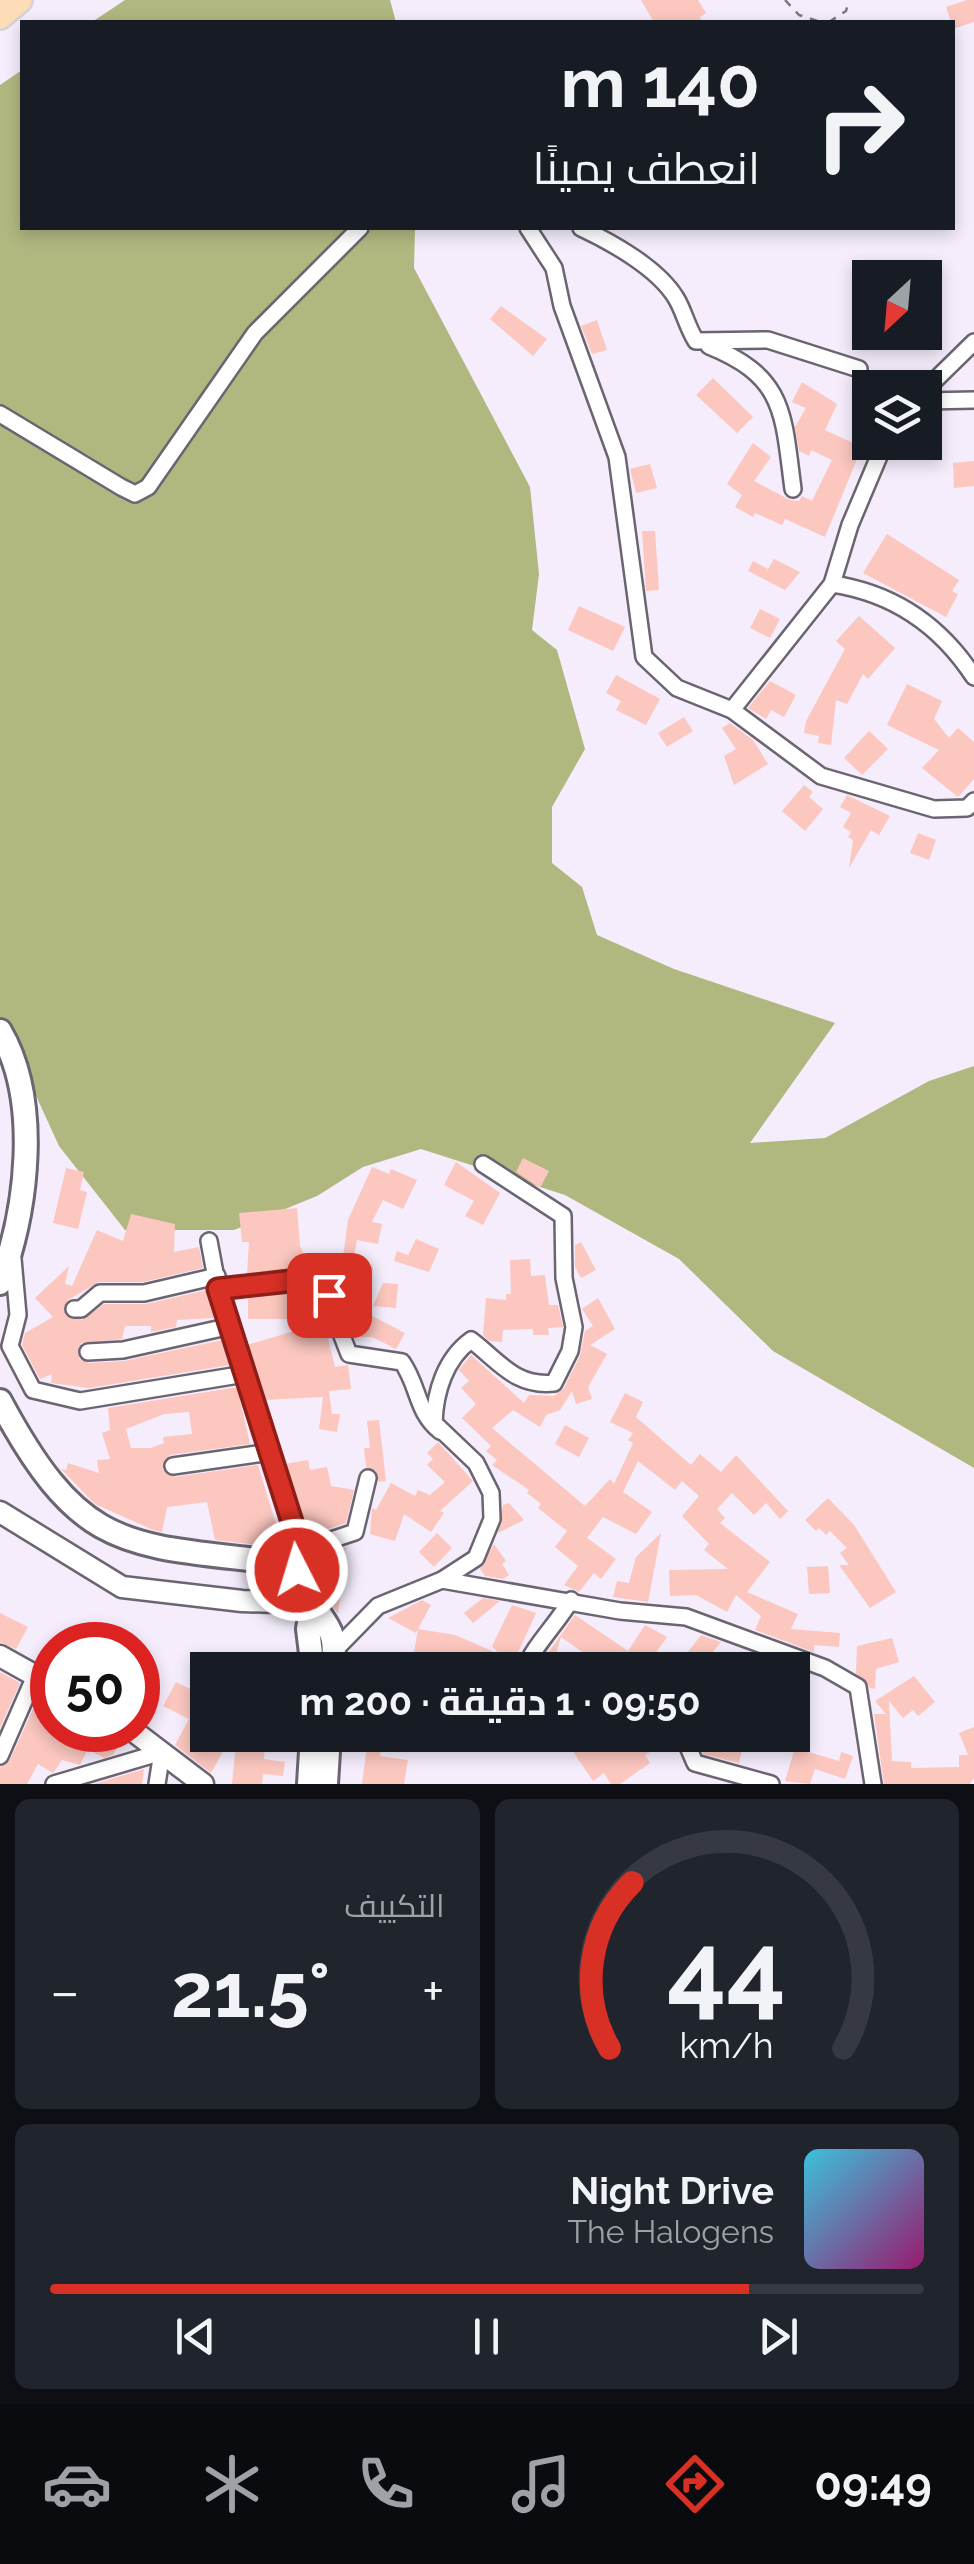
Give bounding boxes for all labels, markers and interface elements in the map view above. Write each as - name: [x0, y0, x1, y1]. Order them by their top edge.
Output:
- text: 140 m: [560, 41, 760, 123]
- icon: right: [795, 60, 925, 190]
- text: انعطف يمينًا: [532, 142, 760, 195]
- north arrow: [852, 260, 942, 350]
- map controls: [852, 260, 942, 460]
- button: layers: [852, 370, 942, 460]
- pin: [287, 1253, 372, 1338]
- icon: arrive: [302, 1268, 357, 1323]
- position arrow: [245, 1518, 349, 1622]
- speed limit sign: 50: [30, 1622, 160, 1752]
- text: 09:50 · 1 دقيقة · 200 m: [299, 1679, 701, 1724]
- text: التكييف: [344, 1887, 445, 1924]
- text: 44: [667, 1908, 786, 2030]
- text: 21.5°: [171, 1946, 330, 2035]
- text: −: [50, 1959, 80, 2024]
- text: +: [422, 1959, 444, 2024]
- text: km/h: [680, 2024, 774, 2066]
- text: Night Drive: [570, 2168, 774, 2213]
- text: The Halogens: [568, 2213, 774, 2250]
- icon: previous: [168, 2309, 223, 2364]
- icon: pause: [459, 2309, 514, 2364]
- icon: next: [751, 2309, 806, 2364]
- icon: car: [42, 2449, 112, 2519]
- icon: climate: [197, 2449, 267, 2519]
- icon: phone: [351, 2449, 421, 2519]
- icon: music: [506, 2449, 576, 2519]
- icon: directions: [660, 2449, 730, 2519]
- text: 09:49: [814, 2458, 932, 2511]

